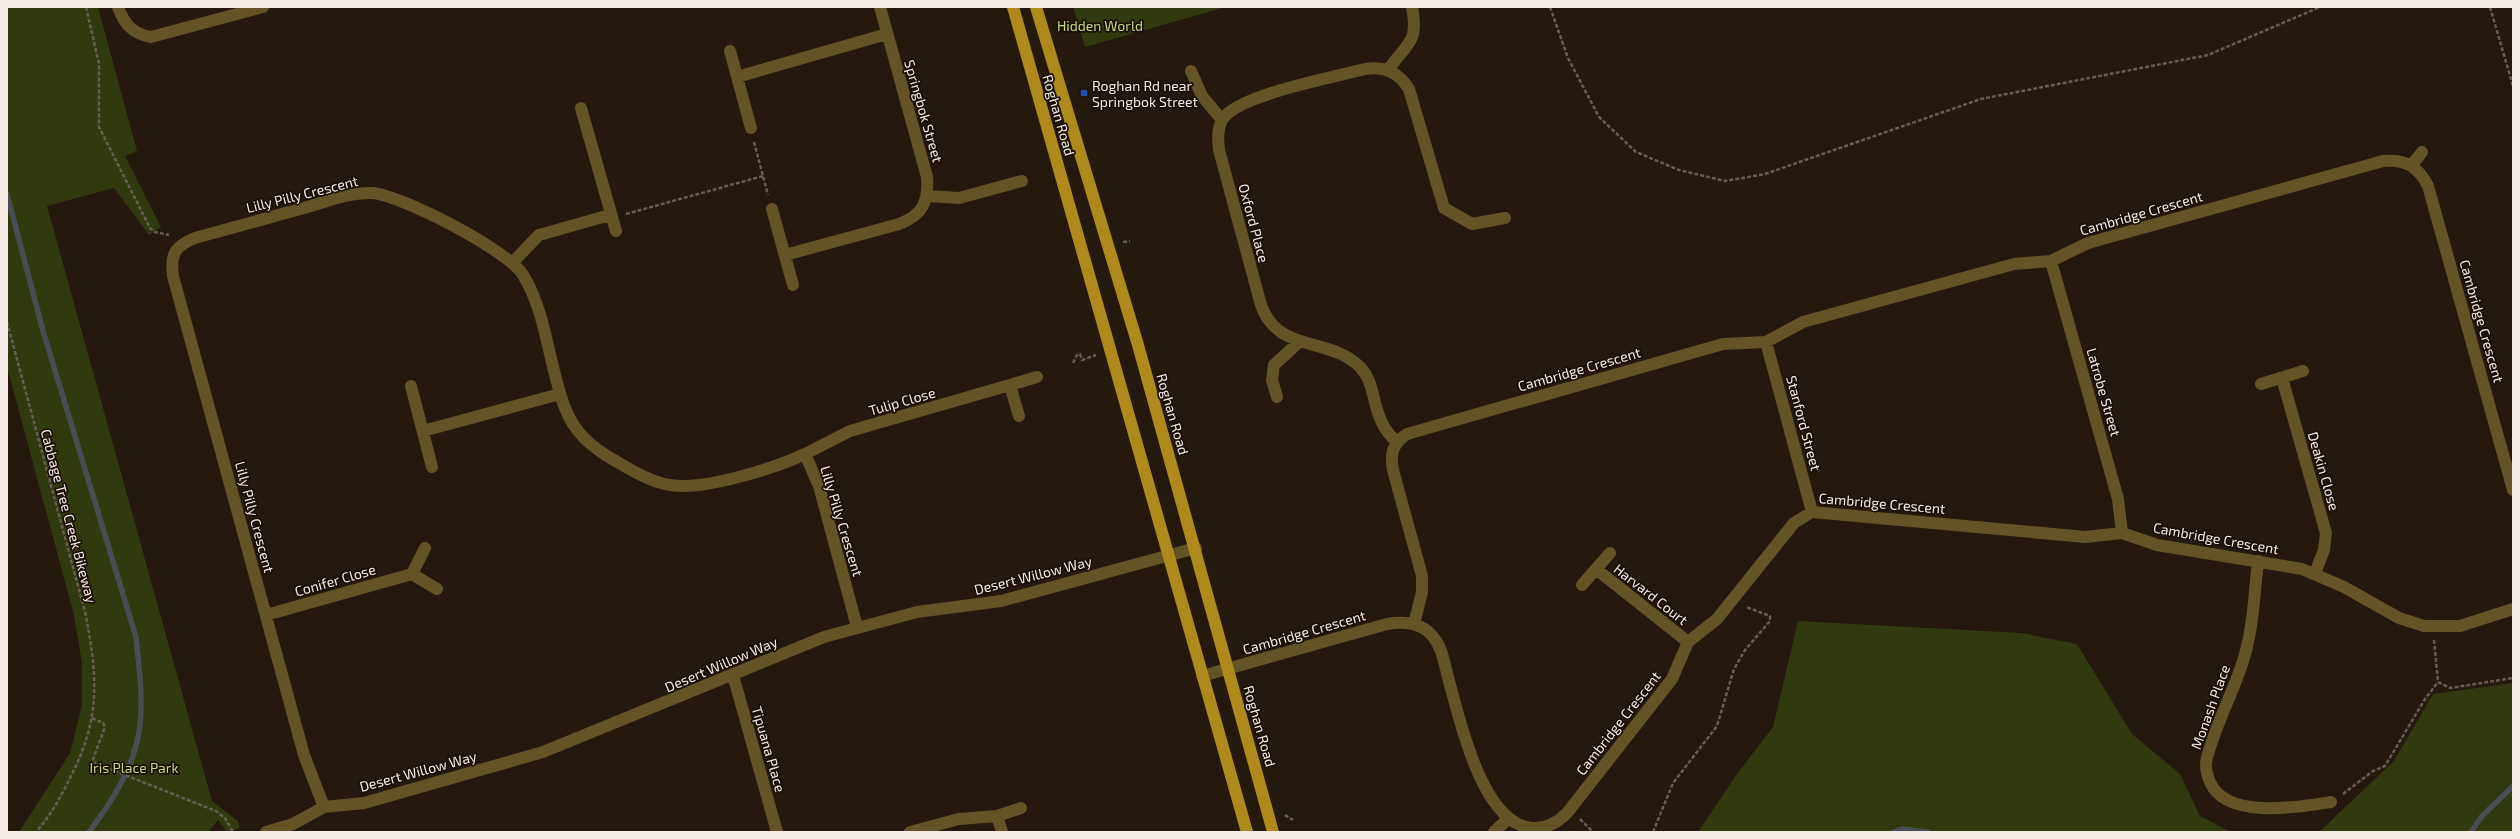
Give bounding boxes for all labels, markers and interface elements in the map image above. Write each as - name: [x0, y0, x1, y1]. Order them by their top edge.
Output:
- park label: Hidden World: [1057, 17, 1143, 34]
- street label: Springbok Street: [901, 58, 947, 164]
- street label: Roghan Road: [1039, 72, 1079, 158]
- place label: Roghan Rd near Springbok Street: [1092, 77, 1198, 110]
- marker: Roghan Rd near Springbok Street: [1079, 88, 1089, 98]
- street label: Lilly Pilly Crescent: [244, 172, 360, 216]
- street label: Oxford Place: [1235, 182, 1273, 264]
- street label: Cambridge Crescent: [2078, 187, 2204, 239]
- street label: Cambridge Crescent: [2456, 258, 2508, 384]
- street label: Cambridge Crescent: [1516, 343, 1642, 395]
- street label: Latrobe Street: [2083, 346, 2125, 438]
- street label: Roghan Road: [1153, 371, 1193, 457]
- street label: Stanford Street: [1783, 374, 1825, 472]
- street label: Tulip Close: [867, 383, 937, 419]
- street label: Cabbage Tree Creek Bikeway: [38, 427, 101, 605]
- street label: Deakin Close: [2305, 430, 2343, 512]
- street label: Lilly Pilly Crescent: [232, 459, 278, 575]
- street label: Lilly Pilly Crescent: [817, 464, 867, 578]
- street label: Cambridge Crescent: [1818, 489, 1946, 517]
- street label: Cambridge Crescent: [2152, 519, 2280, 557]
- street label: Desert Willow Way: [972, 552, 1094, 598]
- street label: Conifer Close: [293, 560, 377, 600]
- street label: Harvard Court: [1611, 560, 1691, 628]
- street label: Cambridge Crescent: [1241, 606, 1367, 658]
- street label: Desert Willow Way: [662, 632, 780, 695]
- street label: Monash Place: [2187, 662, 2233, 752]
- street label: Cambridge Crescent: [1572, 668, 1664, 778]
- street label: Roghan Road: [1240, 683, 1280, 769]
- street label: Tipuana Place: [749, 704, 789, 794]
- street label: Desert Willow Way: [358, 747, 479, 795]
- park label: Iris Place Park: [89, 759, 179, 776]

